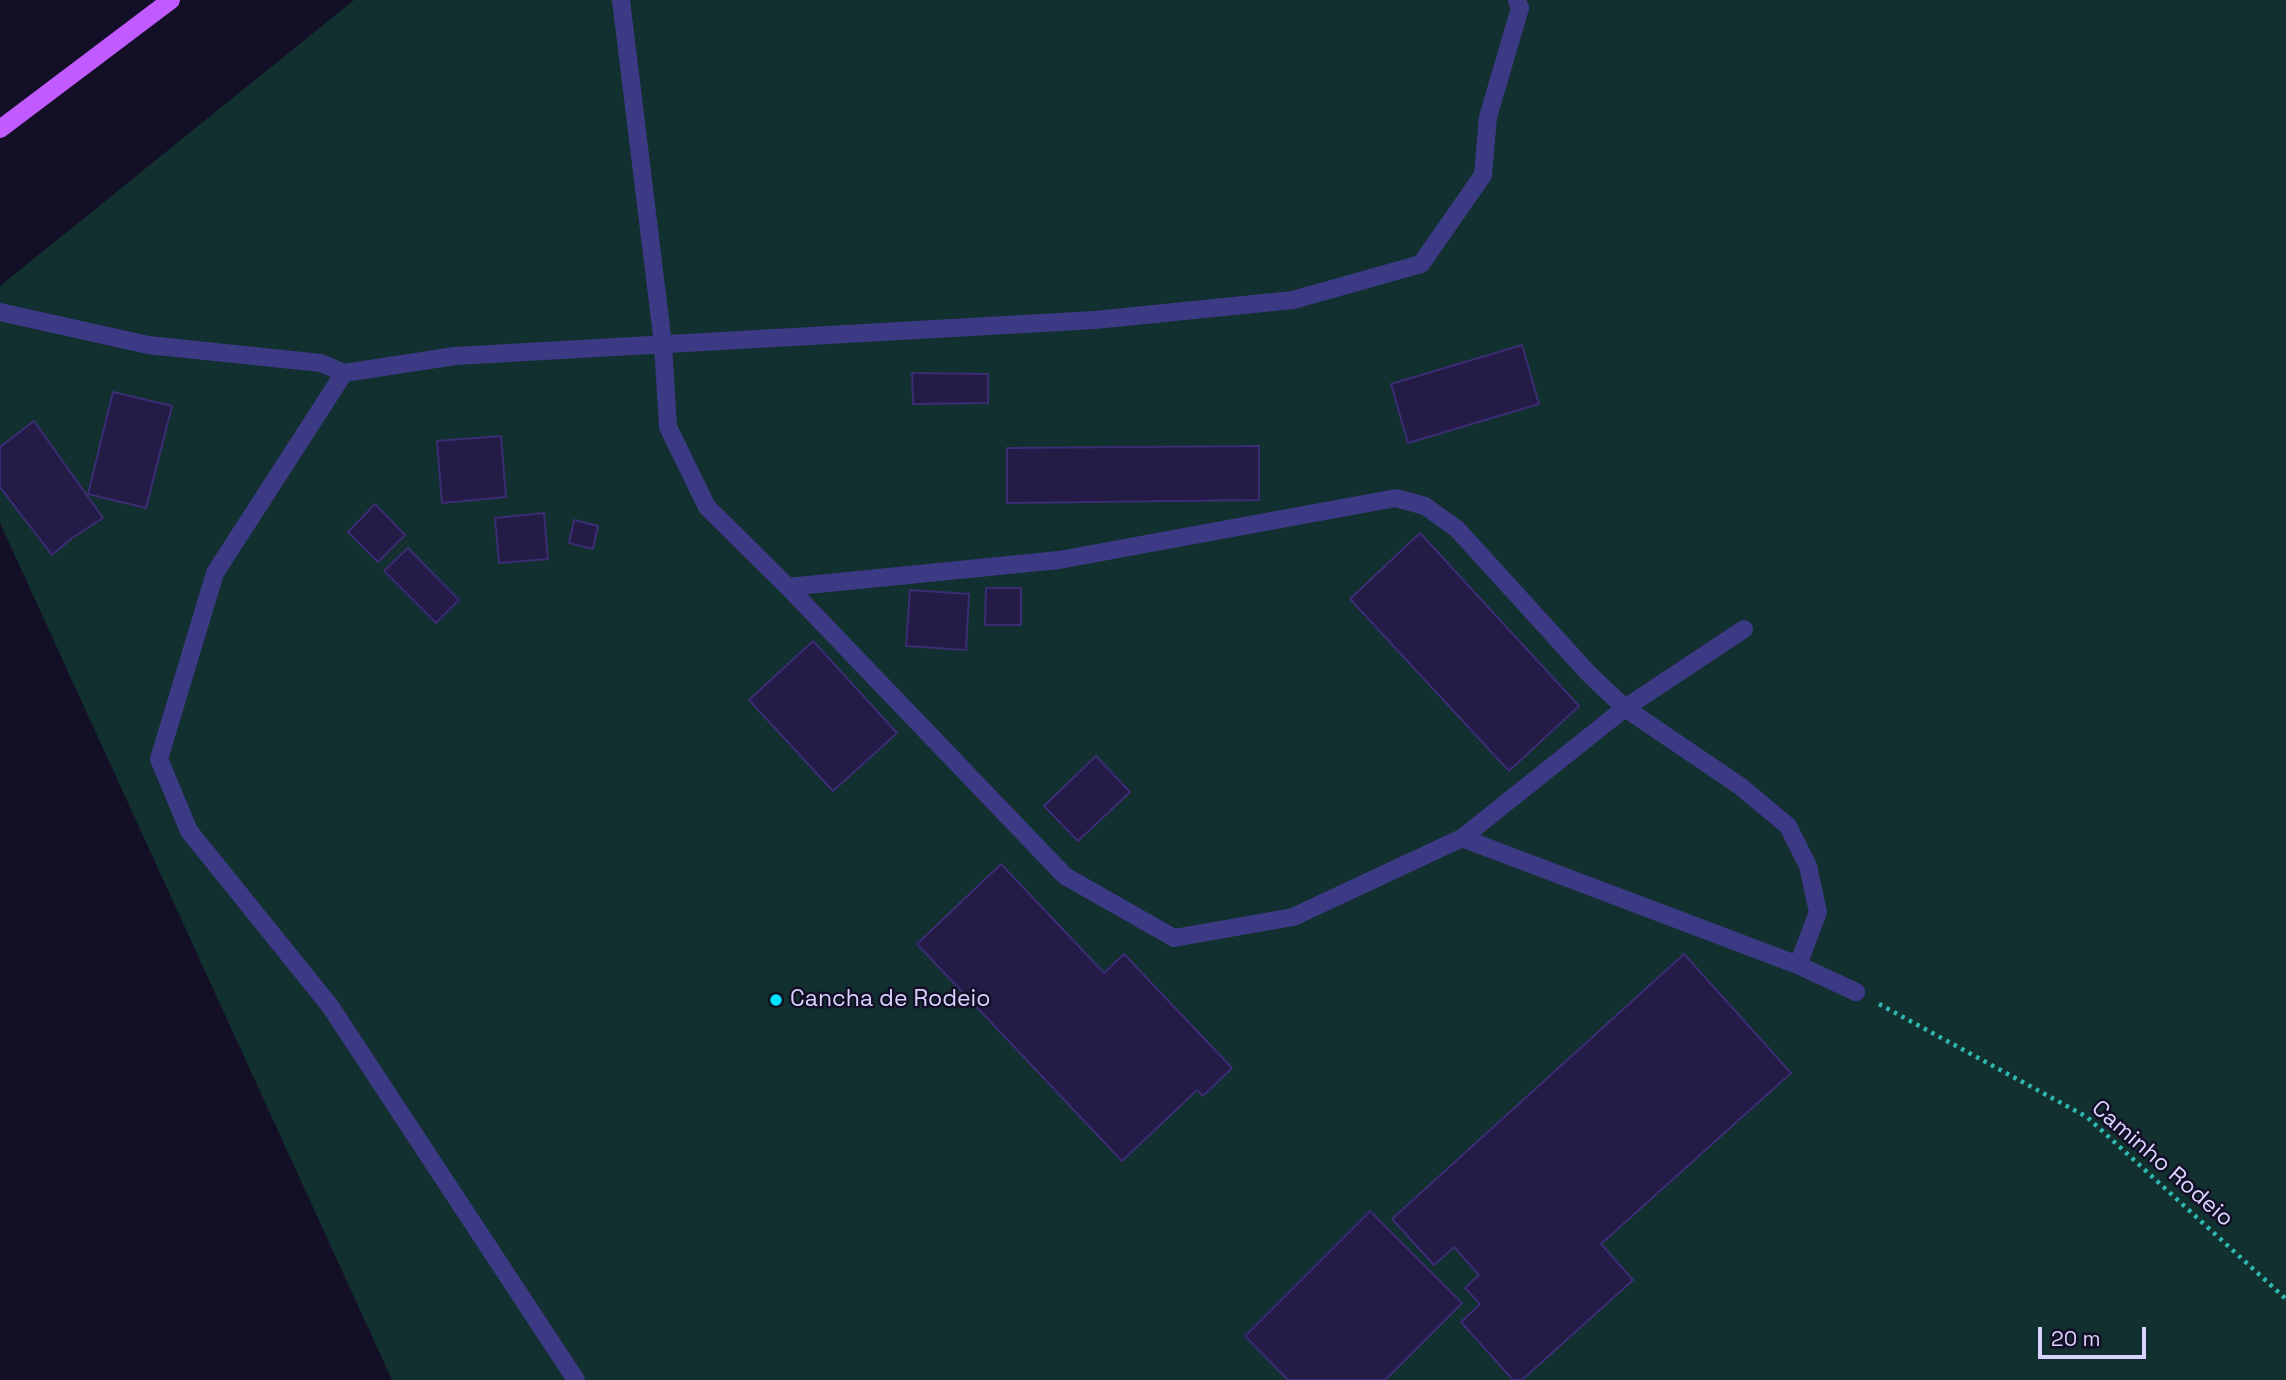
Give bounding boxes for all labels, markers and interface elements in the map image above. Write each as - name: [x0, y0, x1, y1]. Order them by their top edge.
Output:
- place label: Cancha de Rodeio: [790, 986, 990, 1014]
- marker: Cancha de Rodeio: [768, 992, 784, 1008]
- street label: Caminho Rodeio: [2086, 1095, 2238, 1233]
- scale bar: [2041, 1314, 2150, 1358]
- text: 20 m: [2051, 1325, 2101, 1352]

